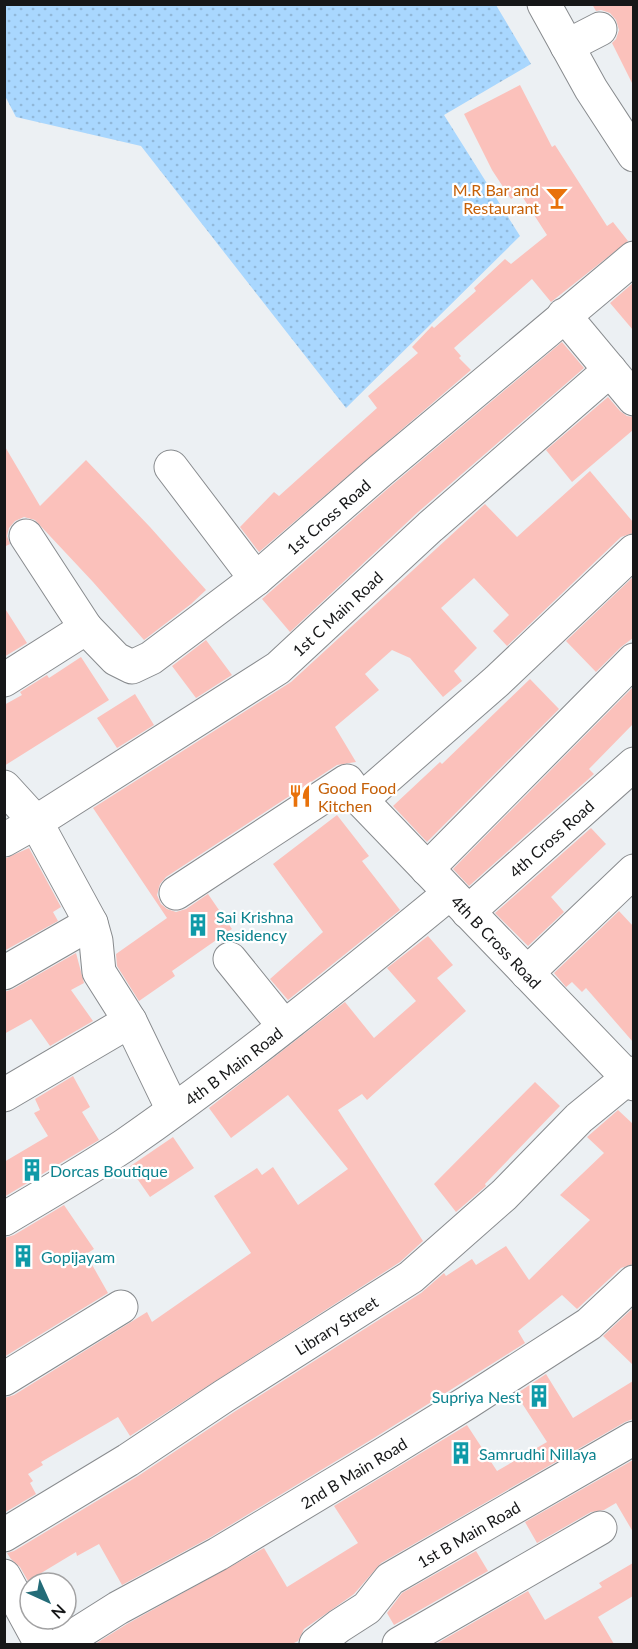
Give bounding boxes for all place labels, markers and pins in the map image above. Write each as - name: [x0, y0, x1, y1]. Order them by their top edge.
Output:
- place label: M.R Bar and Restaurant: [453, 180, 539, 217]
- bar icon: M.R Bar and Restaurant: [544, 185, 570, 211]
- place label: Good Food Kitchen: [318, 778, 396, 815]
- restaurant icon: Good Food Kitchen: [287, 783, 313, 809]
- place label: Sai Krishna Residency: [216, 907, 293, 944]
- building icon: Sai Krishna Residency: [185, 912, 211, 938]
- building icon: Dorcas Boutique: [19, 1157, 45, 1183]
- place label: Dorcas Boutique: [50, 1161, 168, 1180]
- building icon: Gopijayam: [10, 1243, 36, 1269]
- place label: Gopijayam: [41, 1247, 115, 1266]
- building icon: Supriya Nest: [526, 1383, 552, 1409]
- place label: Supriya Nest: [432, 1387, 521, 1406]
- building icon: Samrudhi Nillaya: [448, 1440, 474, 1466]
- place label: Samrudhi Nillaya: [479, 1444, 597, 1463]

